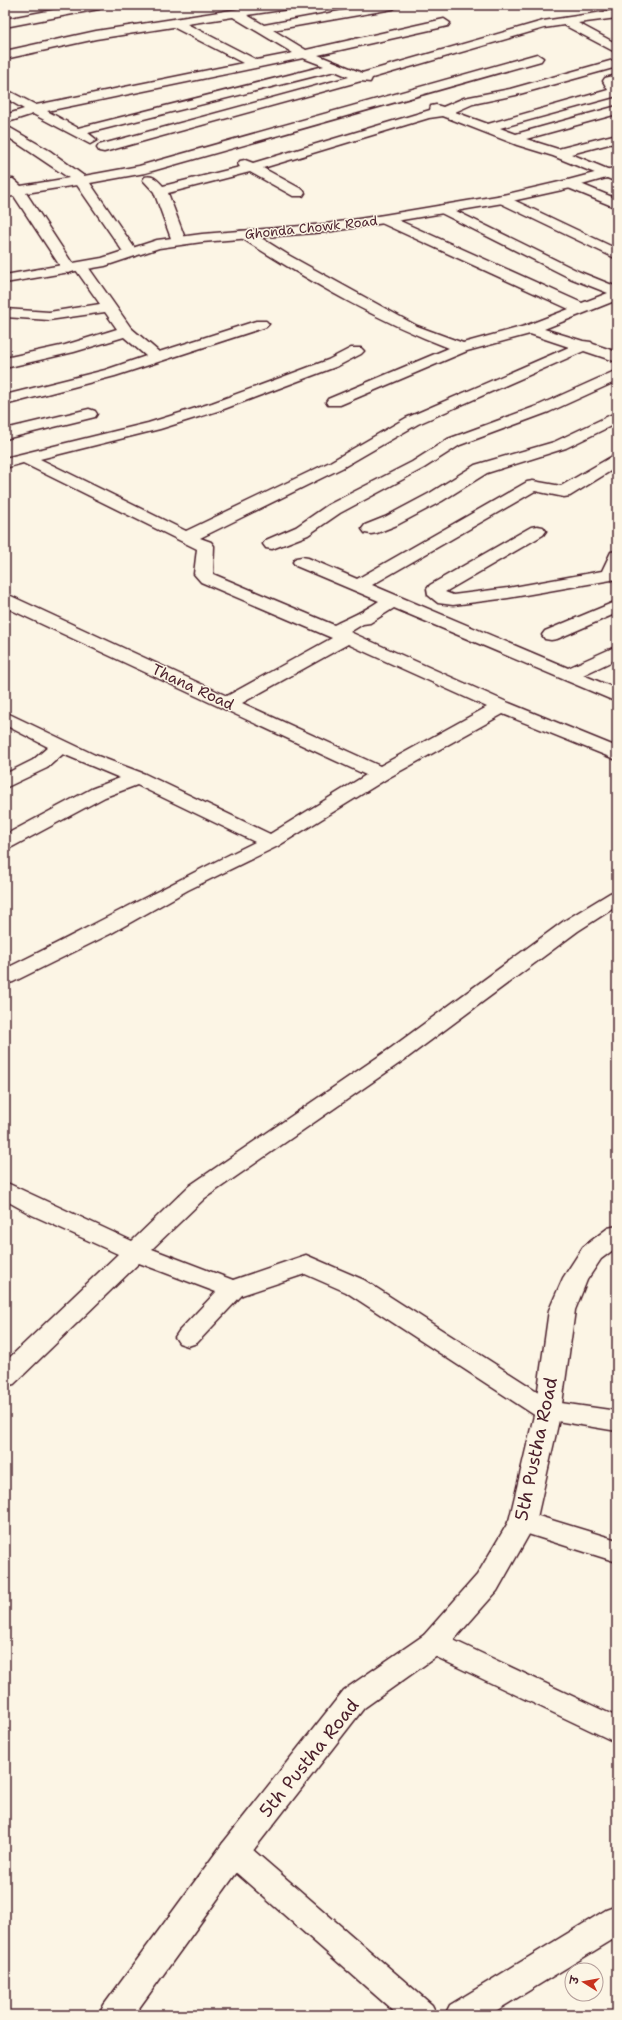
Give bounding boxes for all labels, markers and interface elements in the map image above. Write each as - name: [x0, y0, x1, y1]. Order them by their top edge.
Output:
- street label: Ghonda Chowk Road: [244, 212, 378, 243]
- street label: Thana Road: [149, 659, 238, 715]
- street label: 5th Pustha Road: [509, 1375, 563, 1523]
- street label: 5th Pustha Road: [254, 1694, 364, 1822]
- north arrow: [564, 1962, 604, 2002]
- text: उ: [566, 1974, 583, 1986]

